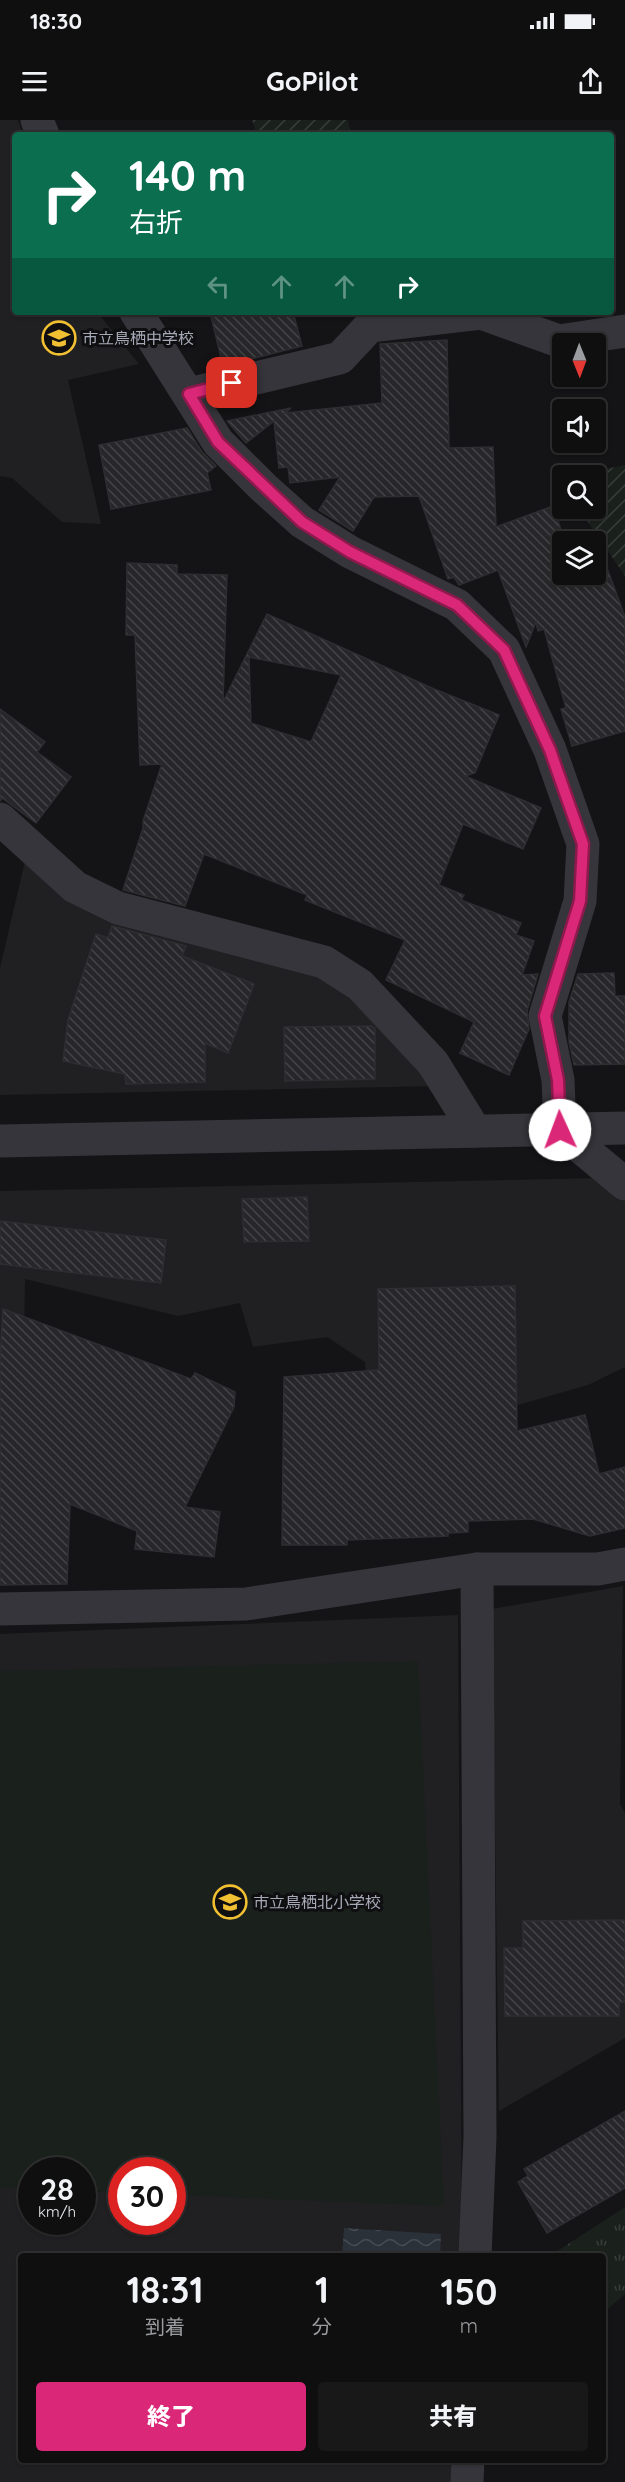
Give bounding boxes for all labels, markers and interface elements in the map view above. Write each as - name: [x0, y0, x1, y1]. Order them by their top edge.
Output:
- text: 18:30: [30, 7, 82, 35]
- text: GoPilot: [266, 64, 359, 98]
- icon: menu: [18, 65, 51, 98]
- icon: share: [574, 65, 607, 98]
- text: 140 m: [129, 149, 246, 202]
- icon: right: [30, 156, 108, 234]
- text: 右折: [129, 205, 183, 239]
- icon: left: [202, 270, 235, 303]
- icon: ahead: [265, 270, 298, 303]
- icon: ahead: [328, 270, 361, 303]
- icon: right: [391, 270, 424, 303]
- school or university icon: 市立鳥栖中学校: [41, 320, 77, 356]
- place label: 市立鳥栖中学校: [82, 328, 194, 348]
- north arrow: [552, 333, 606, 387]
- map controls: [552, 333, 606, 585]
- pin: [206, 357, 257, 408]
- icon: arrive: [215, 366, 248, 399]
- button: sound: [552, 399, 606, 453]
- button: search: [552, 465, 606, 519]
- button: layers: [552, 531, 606, 585]
- position arrow: [528, 1098, 592, 1162]
- school or university icon: 市立鳥栖北小学校: [212, 1884, 248, 1920]
- place label: 市立鳥栖北小学校: [253, 1892, 381, 1912]
- speed limit sign: 30: [108, 2157, 186, 2235]
- text: 28: [40, 2170, 74, 2208]
- text: km/h: [38, 2202, 76, 2221]
- text: 18:31: [127, 2267, 203, 2312]
- text: 1: [315, 2267, 329, 2312]
- text: 150: [441, 2269, 497, 2314]
- text: m: [460, 2313, 478, 2338]
- text: 到着: [145, 2314, 185, 2339]
- text: 分: [312, 2314, 332, 2339]
- button: 終了: [36, 2382, 306, 2451]
- button: 共有: [318, 2382, 588, 2451]

